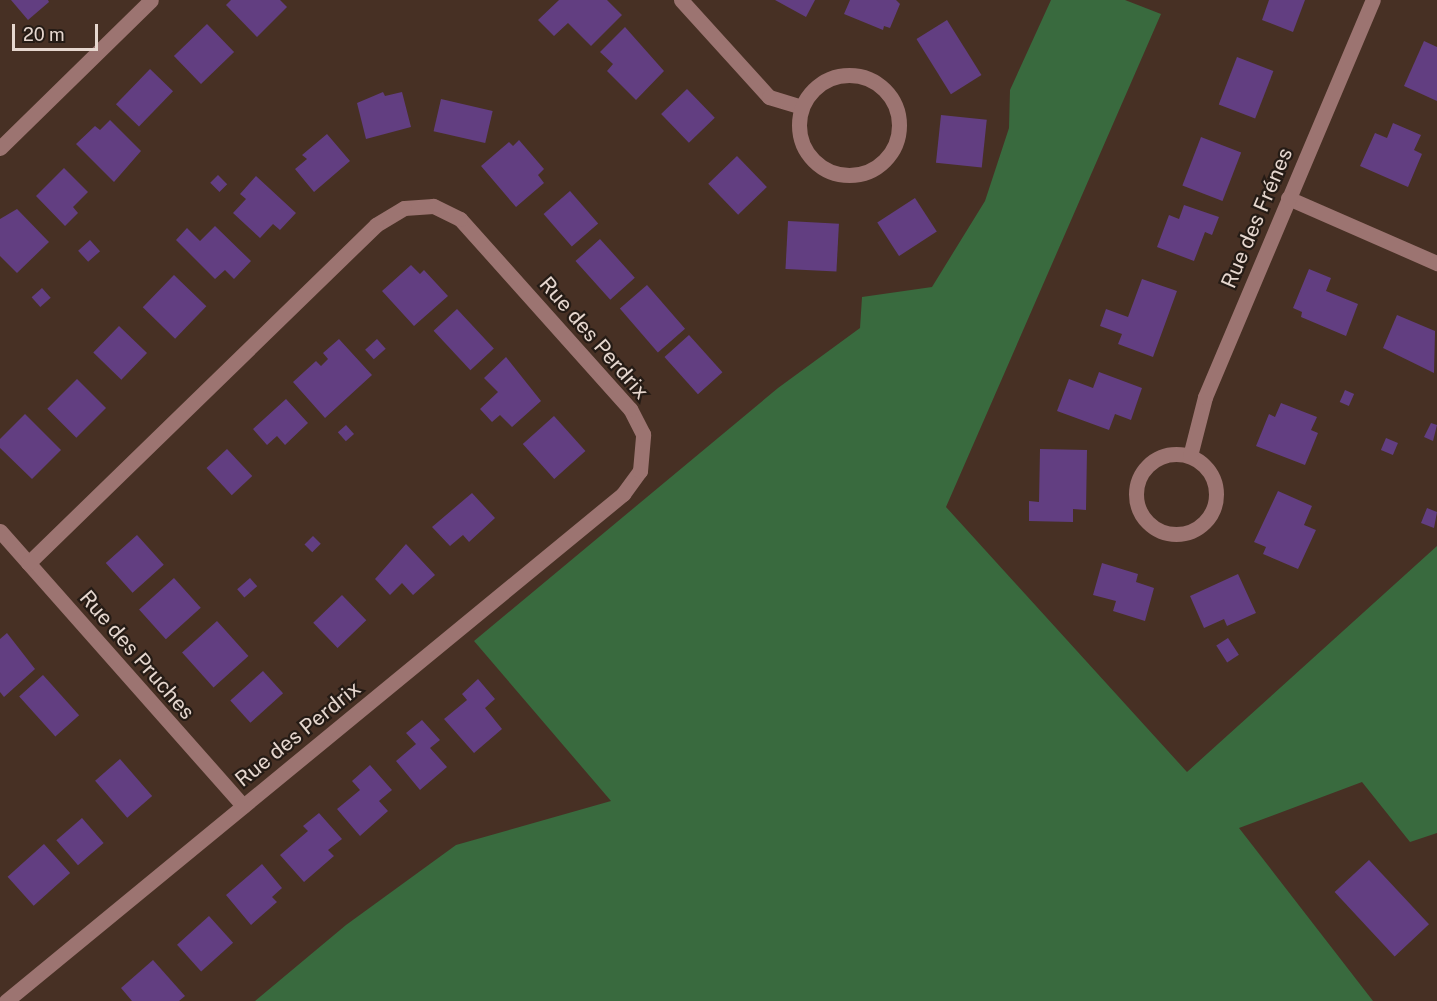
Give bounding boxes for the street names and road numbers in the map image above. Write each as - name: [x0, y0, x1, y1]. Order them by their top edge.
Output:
- street label: Rue des Frénes: [1216, 144, 1298, 292]
- street label: Rue des Perdrix: [534, 271, 654, 405]
- street label: Rue des Pruches: [74, 585, 200, 725]
- street label: Rue des Perdrix: [230, 676, 366, 792]

